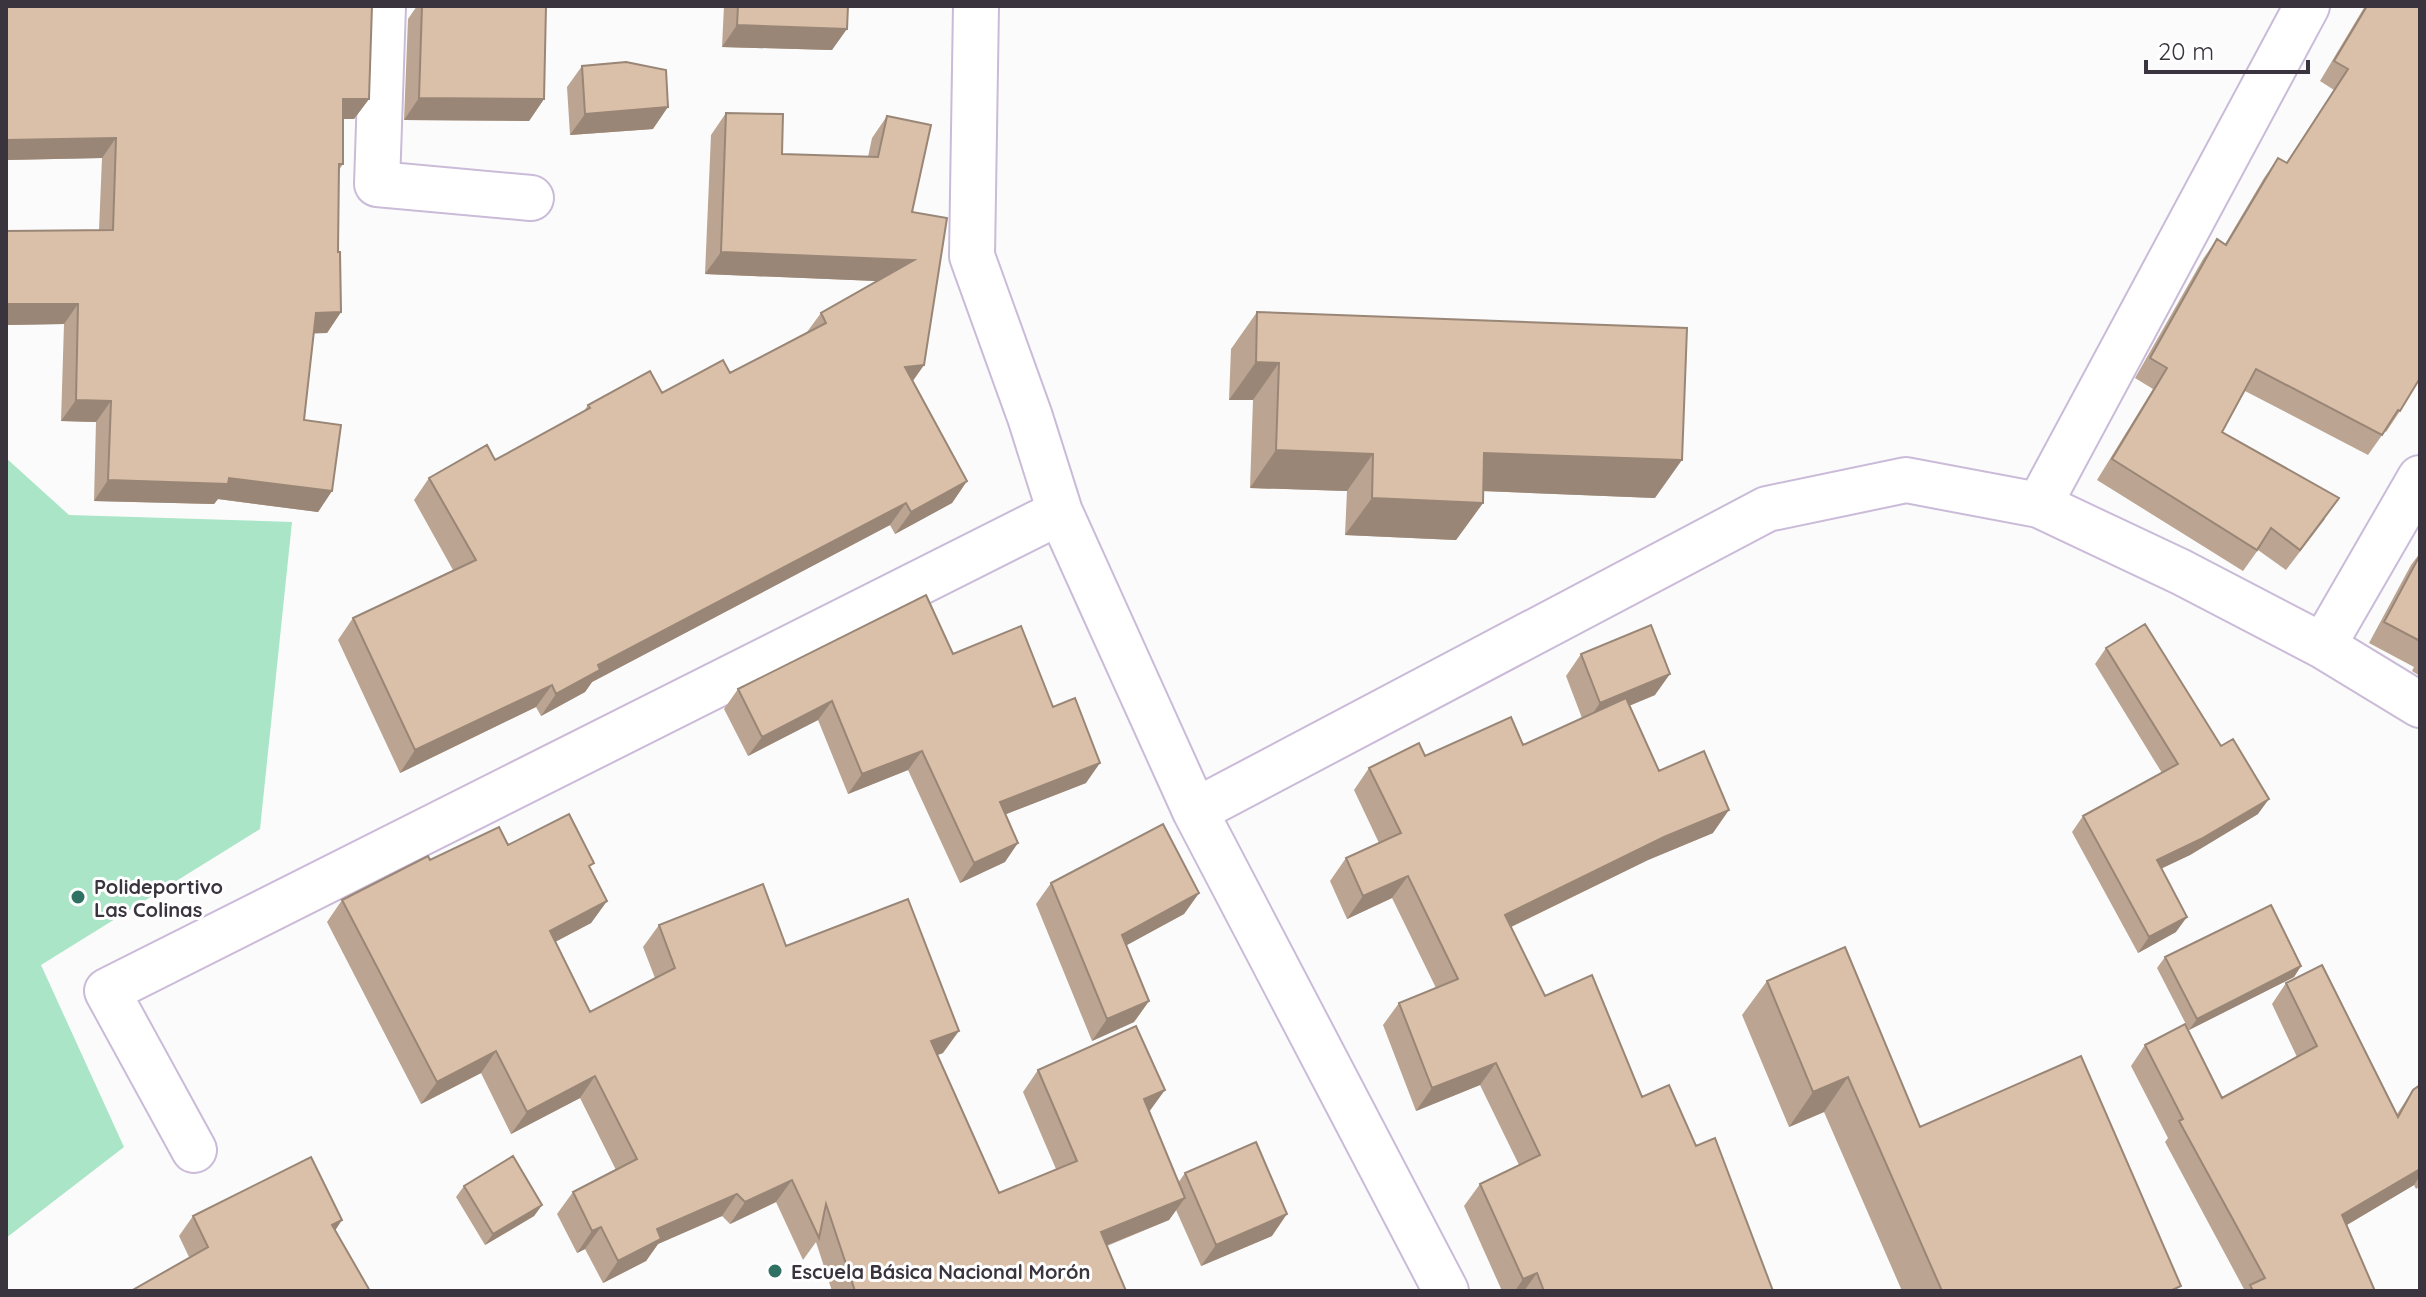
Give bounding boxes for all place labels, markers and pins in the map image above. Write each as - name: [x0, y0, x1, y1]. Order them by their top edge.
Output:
- place label: Polideportivo Las Colinas: [94, 874, 223, 922]
- marker: Polideportivo Las Colinas: [69, 888, 87, 906]
- place label: Escuela Básica Nacional Morón: [791, 1259, 1090, 1284]
- marker: Escuela Básica Nacional Morón: [766, 1262, 784, 1280]

